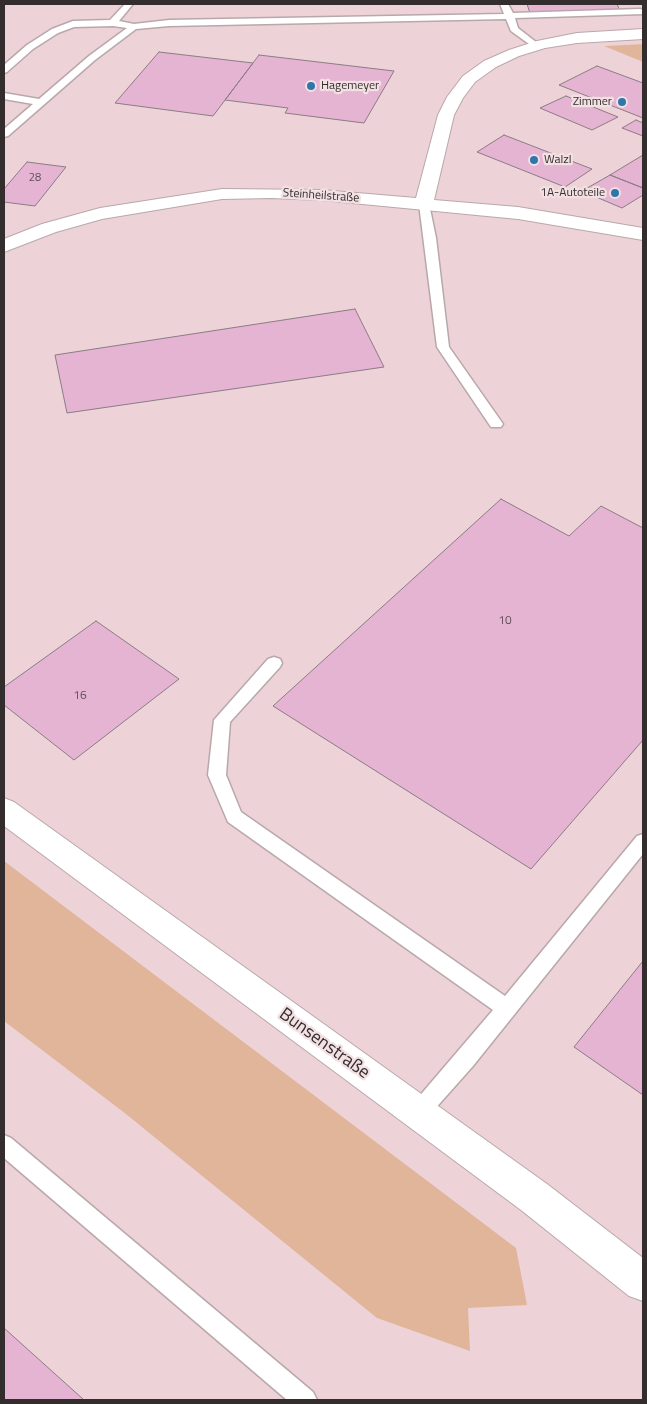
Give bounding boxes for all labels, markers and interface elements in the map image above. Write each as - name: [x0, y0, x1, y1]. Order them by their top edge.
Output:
- place label: Hagemeyer: [321, 79, 379, 93]
- marker: Hagemeyer: [305, 80, 317, 92]
- place label: Zimmer: [573, 95, 612, 109]
- marker: Zimmer: [616, 96, 628, 108]
- place label: Walzl: [544, 153, 571, 167]
- marker: Walzl: [528, 154, 540, 166]
- house number: 28: [29, 171, 41, 185]
- street label: Steinheilstraße: [282, 186, 360, 206]
- place label: 1A-Autoteile: [540, 186, 605, 200]
- marker: 1A-Autoteile: [609, 187, 621, 199]
- house number: 10: [498, 614, 512, 628]
- house number: 16: [73, 689, 87, 703]
- street label: Bunsenstraße: [274, 1004, 374, 1084]

